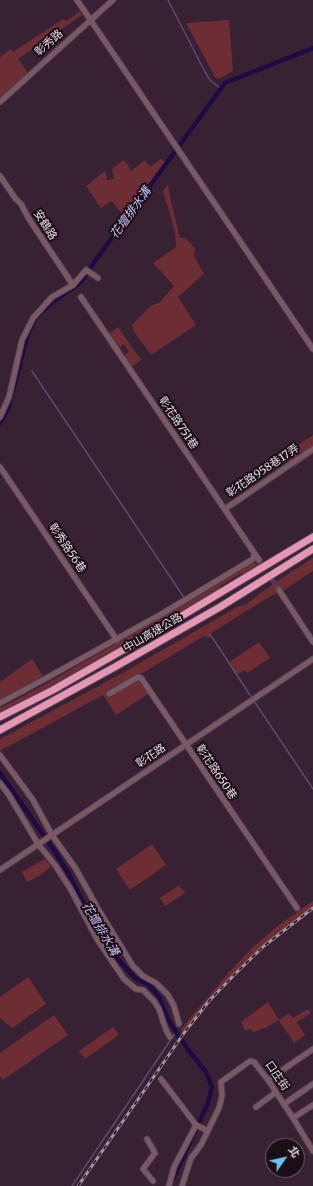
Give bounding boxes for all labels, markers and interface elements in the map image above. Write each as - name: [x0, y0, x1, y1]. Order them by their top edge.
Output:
- street label: 彰秀路: [32, 27, 66, 59]
- water label: 花壇排水溝: [108, 184, 154, 242]
- street label: 安鶴路: [31, 208, 59, 242]
- street label: 彰花路751巷: [156, 394, 200, 452]
- street label: 彰花路958巷17弄: [224, 442, 302, 500]
- street label: 彰秀路56巷: [46, 521, 88, 575]
- street label: 中山高速公路: [121, 611, 185, 655]
- street label: 彰花路: [134, 741, 168, 771]
- street label: 彰花路650巷: [193, 742, 239, 802]
- water label: 花壇排水溝: [78, 900, 122, 958]
- street label: 口庄街: [262, 1059, 292, 1093]
- north arrow: [265, 1138, 305, 1178]
- text: 北: [285, 1143, 303, 1160]

